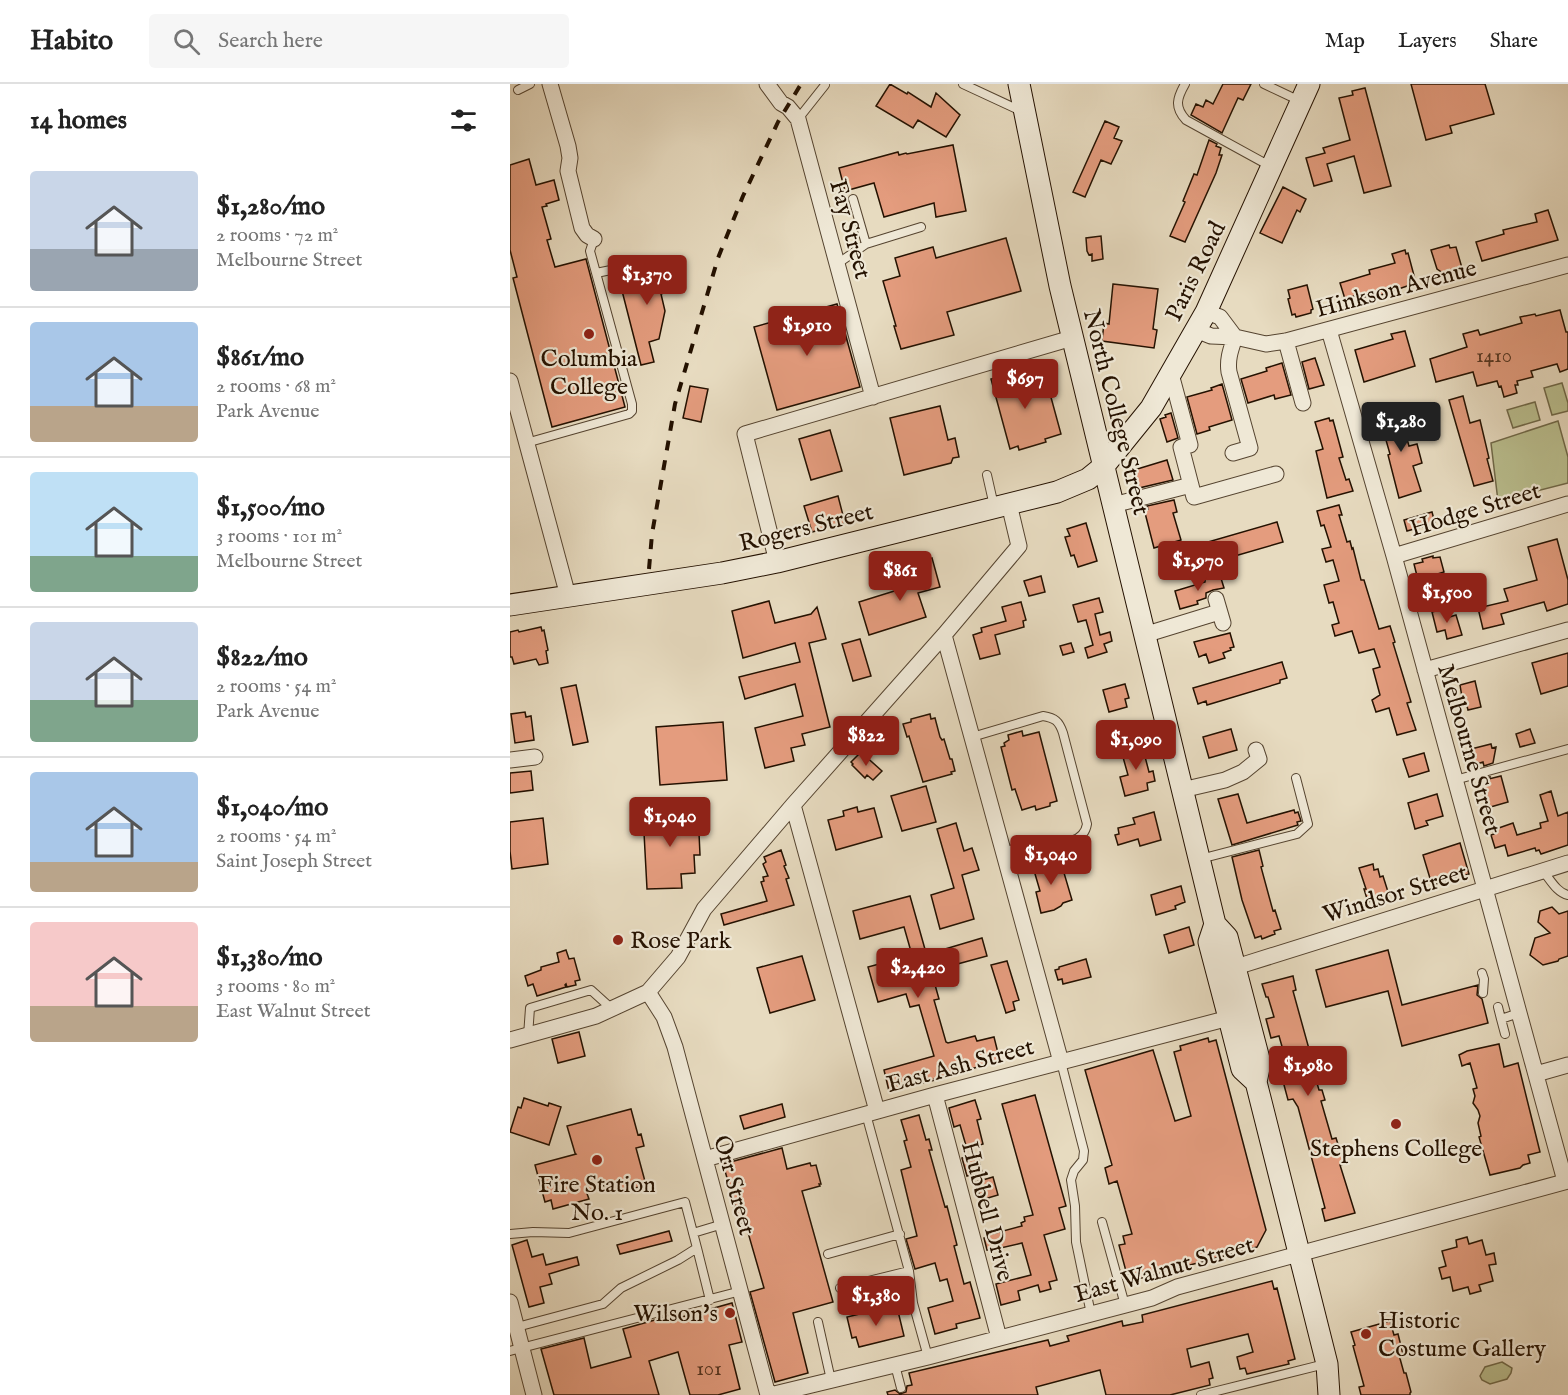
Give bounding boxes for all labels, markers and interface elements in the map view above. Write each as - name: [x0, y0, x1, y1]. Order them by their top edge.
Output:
- search box: [149, 14, 569, 68]
- text: Habito: [30, 24, 113, 59]
- icon: search: [170, 25, 203, 58]
- text: Search here: [218, 27, 323, 55]
- text: Map: [1325, 28, 1365, 55]
- text: Layers: [1398, 28, 1457, 55]
- text: Share: [1490, 28, 1538, 55]
- text: 14 homes: [30, 104, 127, 137]
- icon: filters: [447, 104, 480, 137]
- street label: Fay Street: [821, 176, 878, 283]
- text: $1,280/mo: [216, 190, 325, 223]
- icon: home: [78, 195, 150, 267]
- street label: Paris Road: [1159, 216, 1234, 327]
- text: 2 rooms · 72 m²: [216, 223, 338, 248]
- text: Melbourne Street: [216, 248, 362, 273]
- street label: Hinkson Avenue: [1313, 253, 1480, 326]
- pin: $1,370: [598, 255, 696, 306]
- text: $1,370: [622, 262, 672, 287]
- pin: $1,910: [758, 306, 856, 357]
- street label: North College Street: [1075, 306, 1156, 518]
- text: $1,910: [782, 313, 832, 338]
- marker: Columbia College: [582, 327, 596, 341]
- text: $861/mo: [216, 341, 304, 374]
- house number: 1410: [1476, 343, 1512, 370]
- place label: Columbia College: [541, 344, 638, 403]
- icon: home: [78, 346, 150, 418]
- pin: $697: [989, 359, 1061, 410]
- text: $697: [1006, 366, 1044, 391]
- text: 2 rooms · 68 m²: [216, 374, 336, 399]
- text: Park Avenue: [216, 399, 320, 424]
- pin: $1,280: [1352, 402, 1450, 453]
- text: $1,280: [1376, 409, 1426, 434]
- street label: Hodge Street: [1406, 476, 1544, 545]
- text: $1,500/mo: [216, 491, 325, 524]
- icon: home: [78, 496, 150, 568]
- street label: Rogers Street: [736, 497, 877, 560]
- text: 3 rooms · 101 m²: [216, 524, 342, 549]
- pin: $1,970: [1149, 541, 1247, 592]
- text: $1,970: [1172, 548, 1224, 573]
- text: Melbourne Street: [216, 549, 362, 574]
- pin: $861: [864, 551, 936, 602]
- text: $861: [883, 558, 917, 583]
- pin: $1,500: [1398, 573, 1496, 624]
- text: $1,500: [1422, 580, 1472, 605]
- text: $822/mo: [216, 641, 308, 674]
- icon: home: [78, 646, 150, 718]
- street label: Melbourne Street: [1429, 661, 1508, 838]
- text: 2 rooms · 54 m²: [216, 674, 337, 699]
- text: Park Avenue: [216, 699, 320, 724]
- pin: $822: [830, 716, 902, 767]
- pin: $1,090: [1087, 720, 1185, 771]
- text: $822: [847, 723, 885, 748]
- text: $1,090: [1110, 727, 1162, 752]
- text: $1,040/mo: [216, 791, 328, 824]
- icon: home: [78, 796, 150, 868]
- pin: $1,040: [621, 797, 719, 848]
- text: $1,040: [643, 804, 697, 829]
- text: 2 rooms · 54 m²: [216, 824, 337, 849]
- pin: $1,040: [1002, 835, 1100, 886]
- text: $1,040: [1024, 842, 1078, 867]
- text: Saint Joseph Street: [216, 849, 372, 874]
- street label: Windsor Street: [1319, 858, 1472, 931]
- place label: Rose Park: [630, 926, 732, 957]
- marker: Rose Park: [611, 933, 625, 947]
- text: $1,380/mo: [216, 941, 323, 974]
- icon: home: [78, 946, 150, 1018]
- pin: $2,420: [869, 948, 967, 999]
- text: $2,420: [890, 955, 946, 980]
- text: 3 rooms · 80 m²: [216, 974, 335, 999]
- text: East Walnut Street: [216, 999, 371, 1024]
- street label: East Ash Street: [883, 1032, 1037, 1101]
- pin: $1,980: [1259, 1046, 1357, 1097]
- text: $1,980: [1283, 1053, 1333, 1078]
- marker: Stephens College: [1389, 1117, 1403, 1131]
- street label: Orr Street: [705, 1132, 762, 1239]
- place label: Stephens College: [1310, 1134, 1482, 1165]
- street label: Hubbell Drive: [953, 1138, 1020, 1285]
- marker: Fire Station No. 1: [590, 1153, 604, 1167]
- place label: Fire Station No. 1: [538, 1170, 656, 1229]
- street label: East Walnut Street: [1071, 1230, 1258, 1311]
- pin: $1,380: [827, 1276, 925, 1327]
- text: $1,380: [852, 1283, 900, 1308]
- place label: Wilson's: [633, 1299, 718, 1330]
- marker: Wilson's: [723, 1306, 737, 1320]
- place label: Historic Costume Gallery: [1378, 1306, 1546, 1365]
- marker: Historic Costume Gallery: [1359, 1327, 1373, 1341]
- house number: 101: [696, 1356, 722, 1383]

